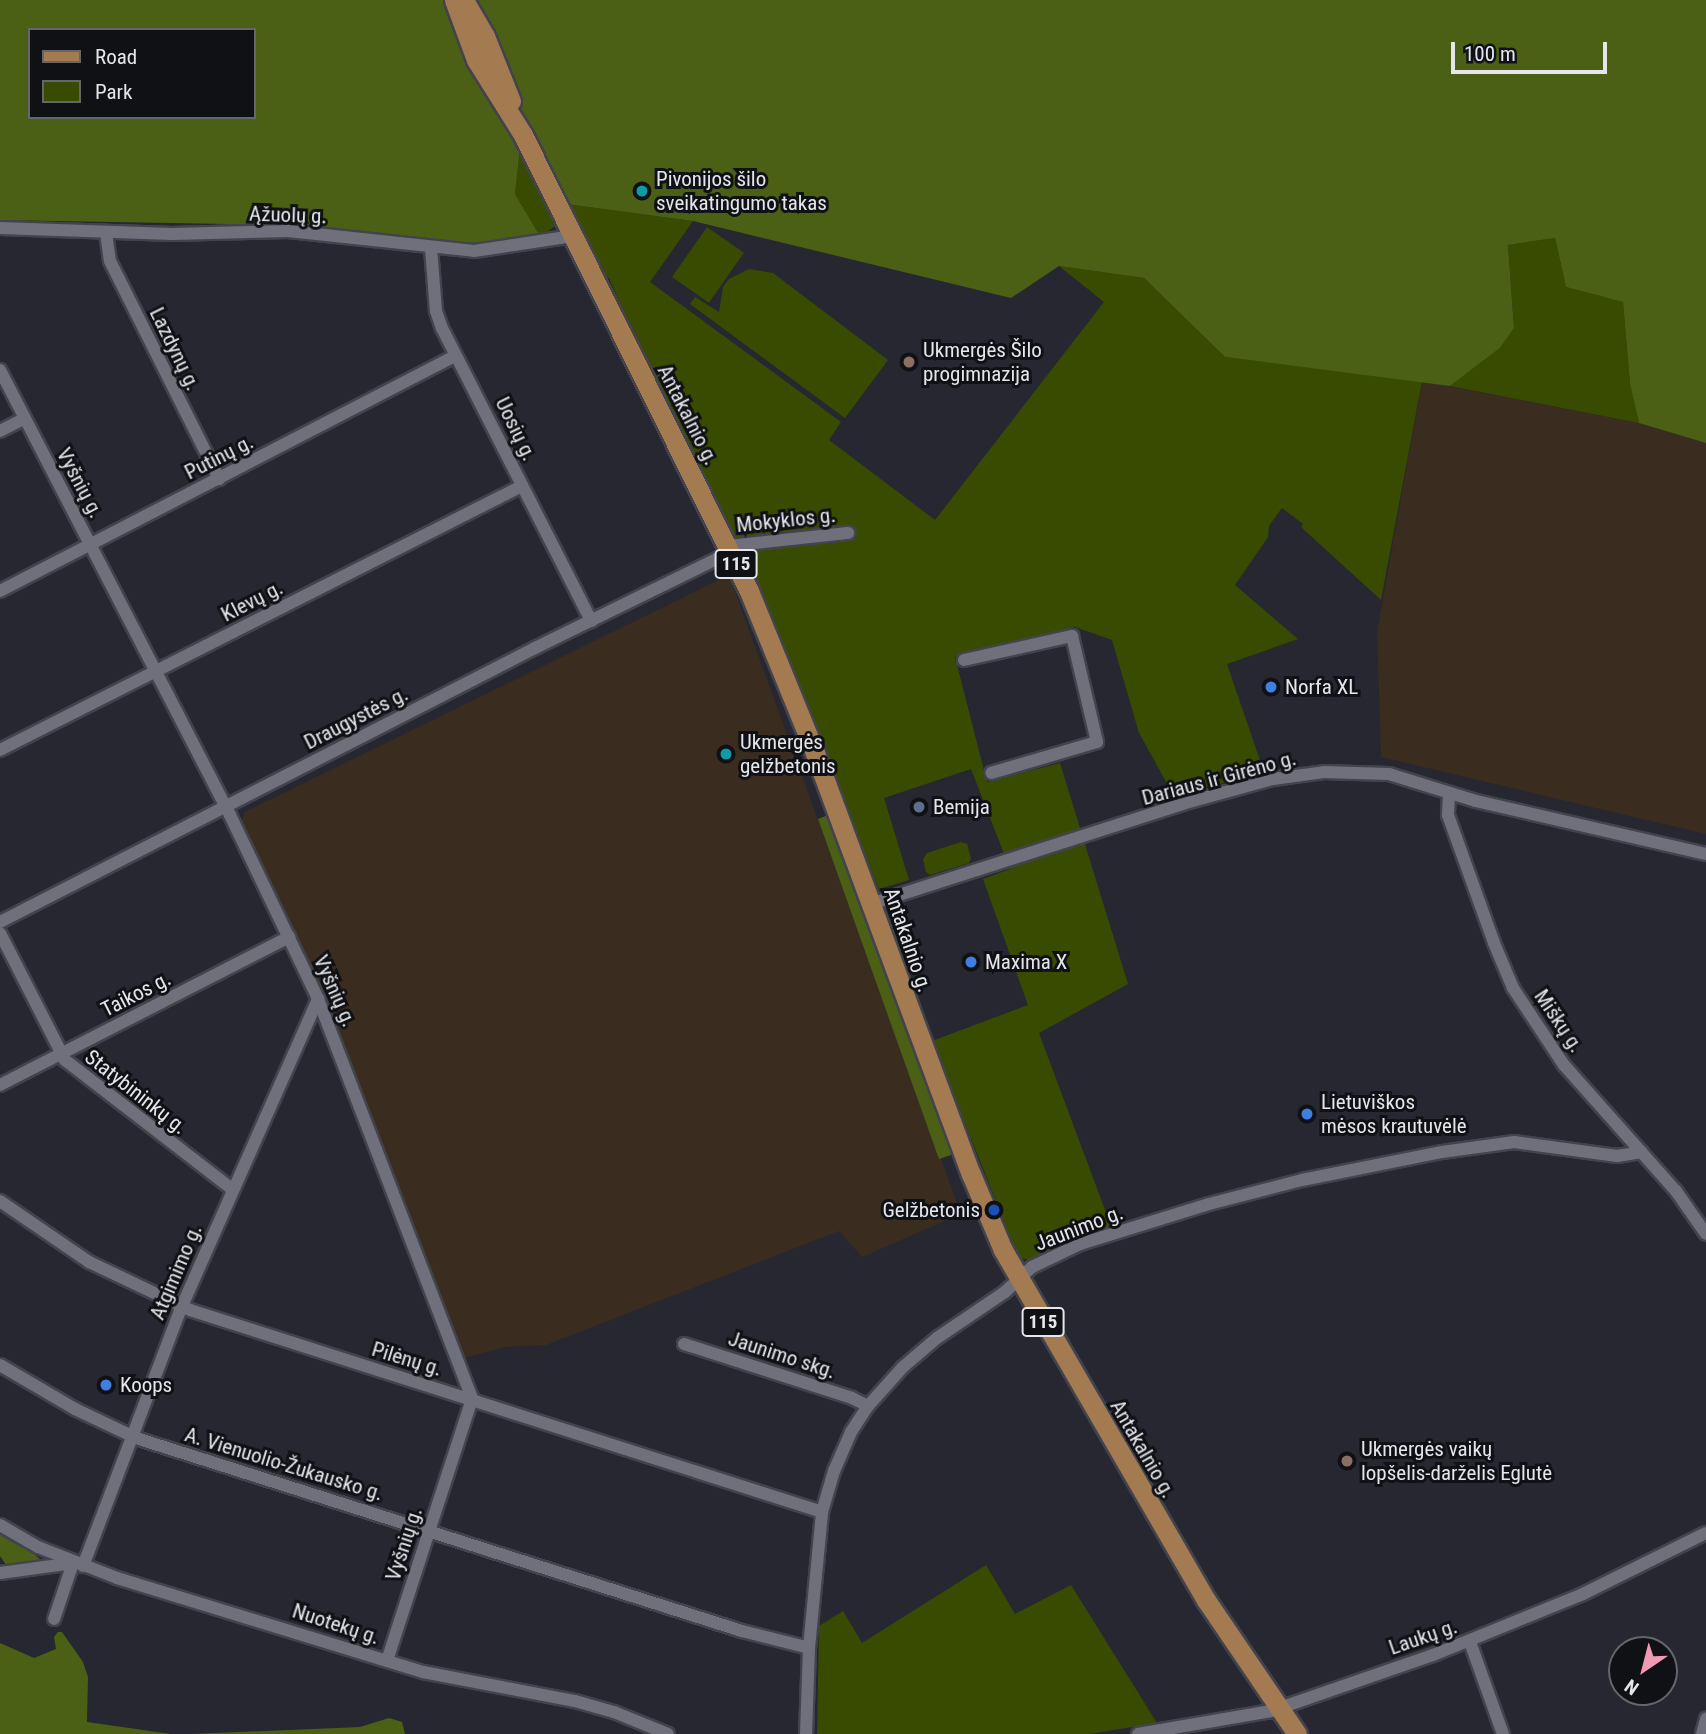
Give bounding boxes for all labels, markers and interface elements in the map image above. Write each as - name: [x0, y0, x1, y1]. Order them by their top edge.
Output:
- legend: [28, 28, 256, 119]
- scale bar: [1454, 28, 1610, 72]
- text: 100 m: [1464, 42, 1516, 66]
- text: Road: [95, 45, 137, 69]
- text: Park: [95, 80, 132, 104]
- place label: Pivonijos šilo sveikatingumo takas: [656, 166, 827, 216]
- marker: Pivonijos šilo sveikatingumo takas: [634, 183, 650, 199]
- street label: Ąžuolų g.: [249, 201, 327, 229]
- street label: Lazdynų g.: [144, 303, 206, 395]
- place label: Ukmergės Šilo progimnazija: [923, 337, 1042, 387]
- marker: Ukmergės Šilo progimnazija: [901, 354, 917, 370]
- street label: Antakalnio g.: [652, 361, 724, 469]
- street label: Uosių g.: [490, 393, 542, 465]
- street label: Putinų g.: [180, 429, 258, 485]
- street label: Vyšnių g.: [51, 444, 109, 522]
- street label: Mokyklos g.: [735, 502, 837, 538]
- road number: 115: [713, 548, 759, 580]
- street label: Klevų g.: [217, 575, 287, 627]
- place label: Norfa XL: [1285, 674, 1358, 700]
- marker: Norfa XL: [1263, 679, 1279, 695]
- street label: Draugystės g.: [300, 681, 412, 755]
- place label: Ukmergės gelžbetonis: [740, 729, 836, 779]
- street label: Dariaus ir Girėno g.: [1139, 745, 1299, 811]
- marker: Ukmergės gelžbetonis: [718, 746, 734, 762]
- place label: Bemija: [933, 794, 990, 820]
- marker: Bemija: [911, 799, 927, 815]
- street label: Antakalnio g.: [878, 884, 938, 996]
- place label: Maxima X: [985, 949, 1067, 975]
- street label: Vyšnių g.: [308, 951, 362, 1031]
- marker: Maxima X: [963, 954, 979, 970]
- street label: Taikos g.: [97, 966, 175, 1022]
- street label: Miškų g.: [1529, 985, 1589, 1057]
- street label: Statybininkų g.: [80, 1044, 192, 1140]
- place label: Lietuviškos mėsos krautuvėlė: [1321, 1089, 1467, 1139]
- marker: Lietuviškos mėsos krautuvėlė: [1299, 1106, 1315, 1122]
- place label: Gelžbetonis: [882, 1197, 980, 1223]
- street label: Jaunimo g.: [1031, 1200, 1127, 1256]
- marker: Gelžbetonis: [986, 1202, 1002, 1218]
- street label: Atgimimo g.: [145, 1221, 207, 1323]
- road number: 115: [1020, 1306, 1066, 1338]
- street label: Jaunimo skg.: [725, 1326, 839, 1384]
- street label: Pilėnų g.: [369, 1336, 445, 1382]
- place label: Koops: [120, 1372, 172, 1398]
- marker: Koops: [98, 1377, 114, 1393]
- street label: Antakalnio g.: [1105, 1395, 1181, 1503]
- street label: A. Vienuolio-Žukausko g.: [182, 1422, 386, 1506]
- place label: Ukmergės vaikų lopšelis-darželis Eglutė: [1361, 1436, 1552, 1486]
- marker: Ukmergės vaikų lopšelis-darželis Eglutė: [1339, 1453, 1355, 1469]
- street label: Vyšnių g.: [380, 1504, 428, 1584]
- street label: Nuotekų g.: [289, 1598, 383, 1650]
- street label: Laukų g.: [1386, 1614, 1460, 1660]
- north arrow: [1608, 1636, 1678, 1706]
- text: N: [1620, 1674, 1643, 1700]

